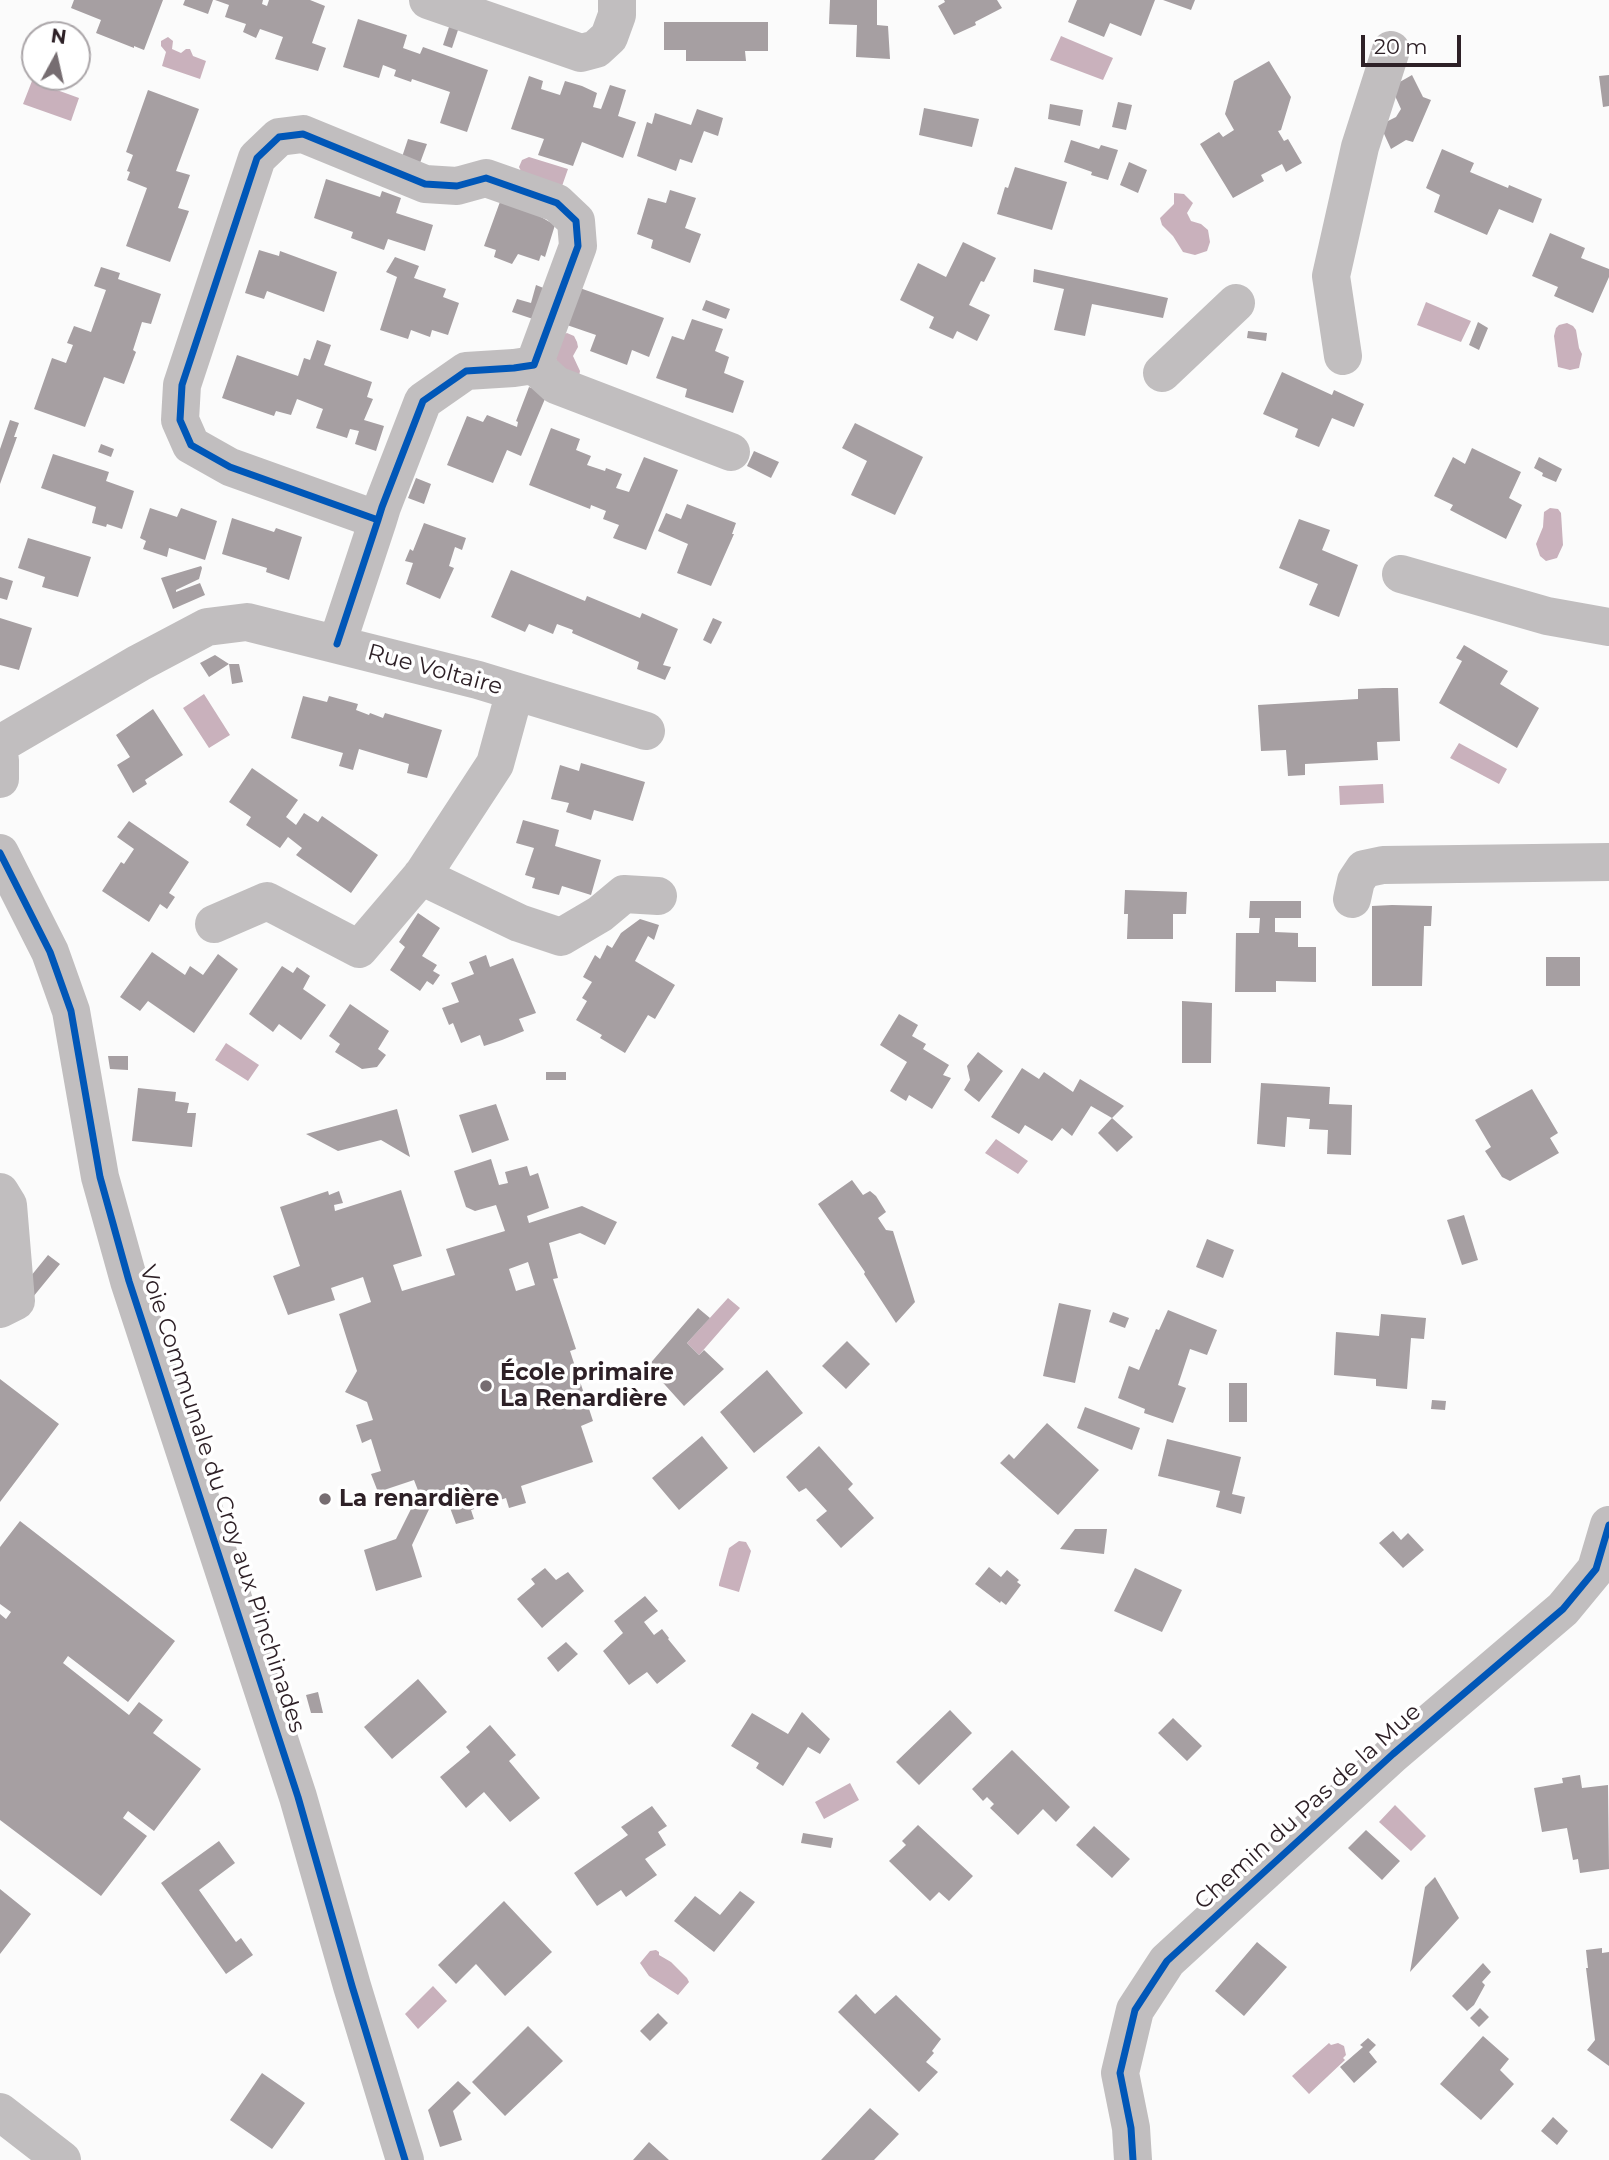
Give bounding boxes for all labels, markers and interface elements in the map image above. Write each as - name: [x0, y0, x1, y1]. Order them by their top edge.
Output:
- north arrow: [21, 21, 91, 91]
- scale bar: [1364, 21, 1464, 65]
- text: N: [50, 24, 68, 49]
- text: 20 m: [1374, 34, 1428, 59]
- street label: Rue Voltaire: [364, 639, 506, 701]
- street label: Voie Communale du Croy aux Pinchinades: [133, 1262, 311, 1736]
- place label: École primaire La Renardière: [500, 1359, 674, 1413]
- marker: École primaire La Renardière: [478, 1378, 494, 1394]
- place label: La renardière: [339, 1485, 499, 1513]
- marker: La renardière: [317, 1491, 333, 1507]
- street label: Chemin du Pas de la Mue: [1189, 1698, 1427, 1916]

